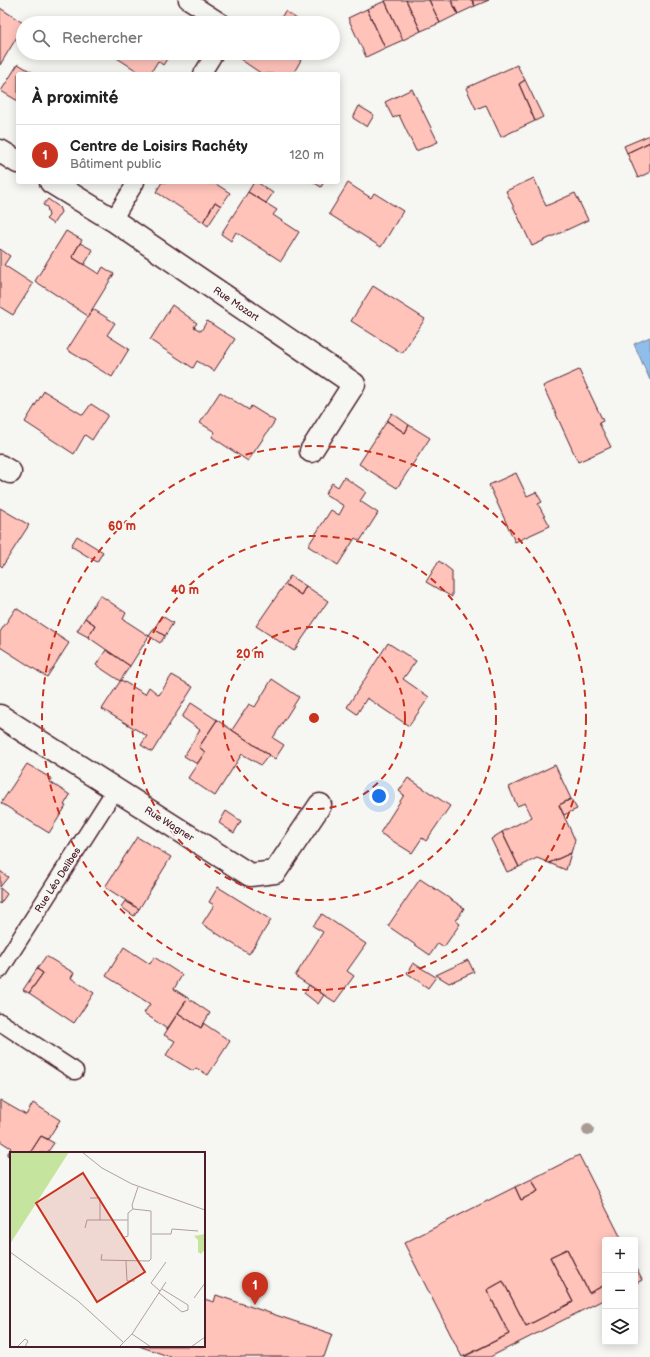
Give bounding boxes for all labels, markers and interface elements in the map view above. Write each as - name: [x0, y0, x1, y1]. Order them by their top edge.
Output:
- search box: [16, 16, 340, 60]
- icon: search: [30, 27, 52, 49]
- text: Rechercher: [62, 29, 142, 48]
- text: À proximité: [32, 88, 118, 108]
- text: Centre de Loisirs Rachéty: [70, 137, 248, 156]
- text: 1: [42, 147, 48, 163]
- text: 120 m: [289, 147, 324, 163]
- text: Bâtiment public: [70, 156, 161, 172]
- street label: Rue Mozart: [211, 284, 261, 324]
- text: 60 m: [108, 519, 136, 534]
- text: 40 m: [171, 583, 199, 598]
- text: 20 m: [236, 647, 264, 662]
- centre of rings: [307, 711, 321, 725]
- your location: [369, 786, 389, 806]
- street label: Rue Wagner: [142, 804, 196, 844]
- street label: Rue Léo Delibes: [32, 845, 84, 915]
- inset map: [10, 1152, 205, 1347]
- map controls: [602, 1237, 638, 1345]
- button: +: [602, 1237, 638, 1273]
- pin: 1: [242, 1272, 268, 1305]
- button: −: [602, 1273, 638, 1309]
- button: layers: [602, 1309, 638, 1345]

